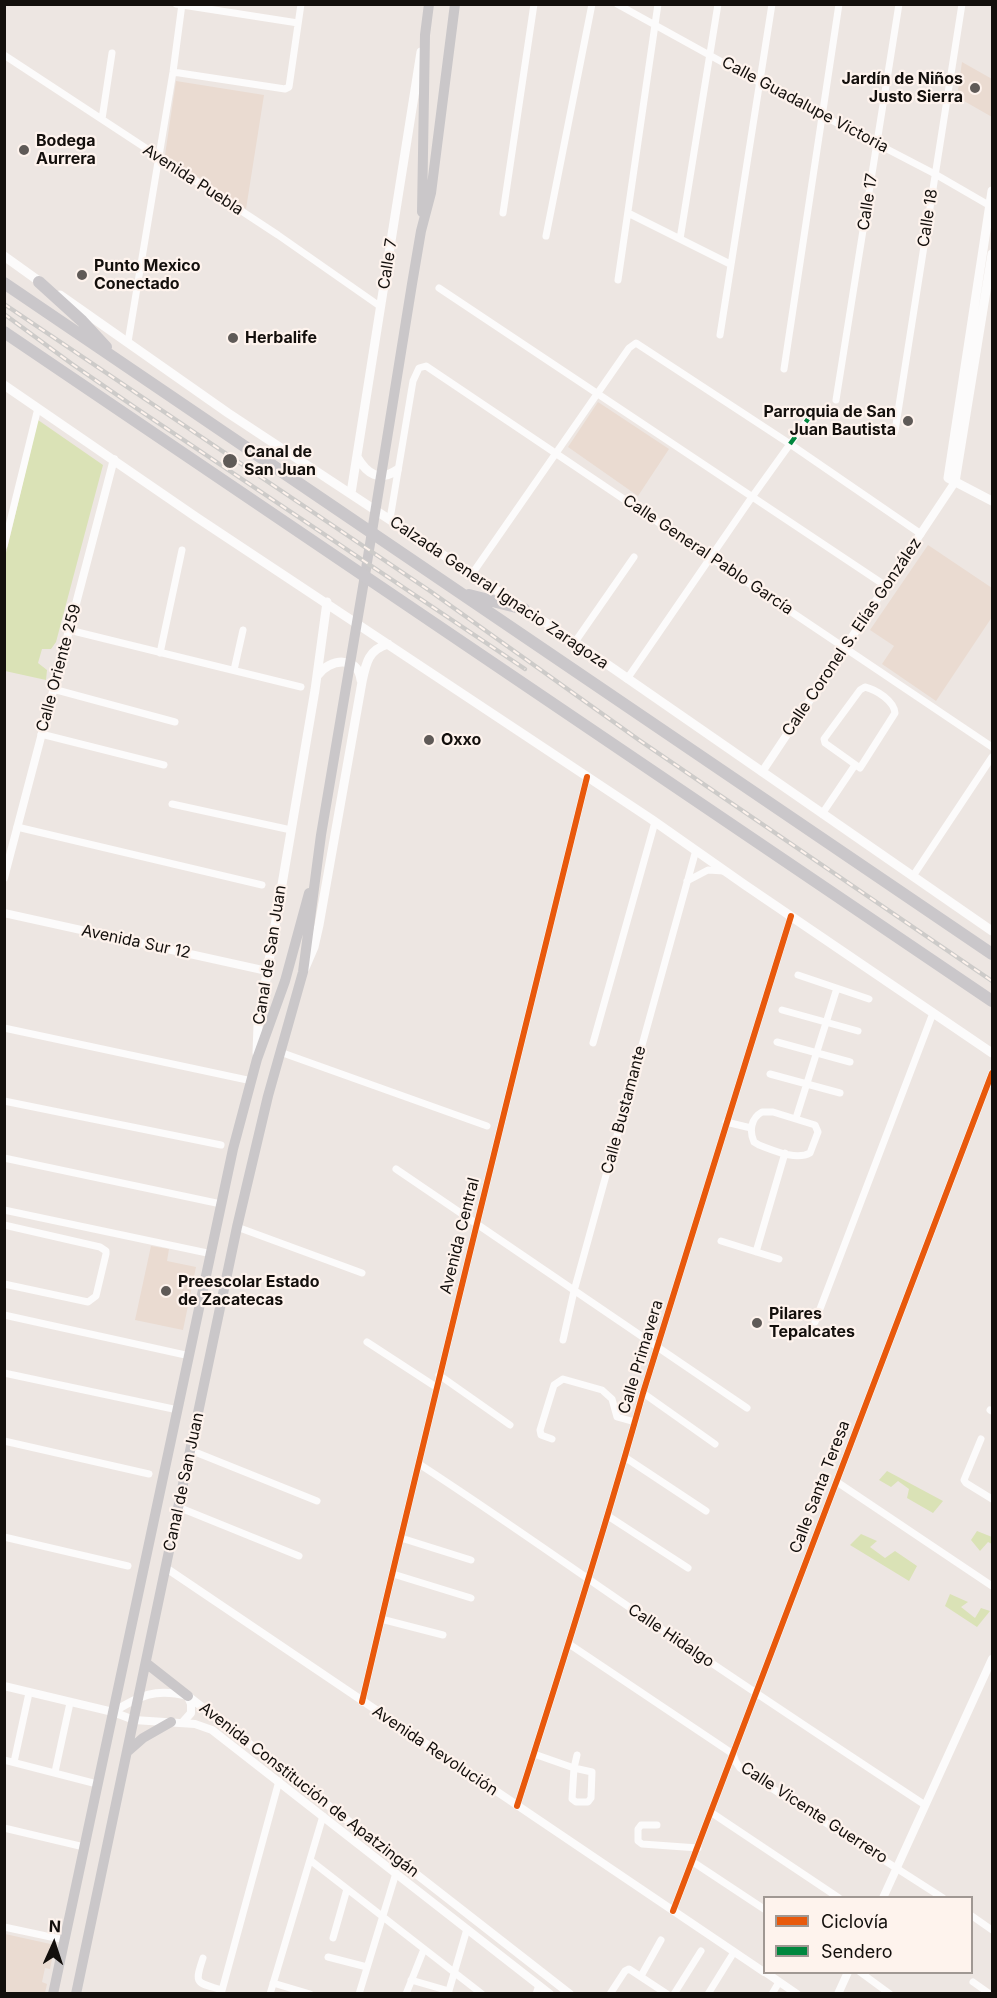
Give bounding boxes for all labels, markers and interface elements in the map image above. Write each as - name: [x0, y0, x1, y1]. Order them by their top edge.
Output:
- street label: Calle Guadalupe Victoria: [718, 53, 892, 157]
- place label: Jardín de Niños Justo Sierra: [841, 69, 963, 107]
- marker: Jardín de Niños Justo Sierra: [968, 81, 982, 95]
- place label: Bodega Aurrera: [36, 131, 96, 169]
- street label: Avenida Puebla: [139, 140, 247, 220]
- marker: Bodega Aurrera: [17, 143, 31, 157]
- street label: Calle 17: [854, 172, 882, 232]
- street label: Calle 18: [914, 188, 942, 248]
- street label: Calle 7: [375, 237, 401, 291]
- place label: Punto Mexico Conectado: [94, 256, 201, 294]
- marker: Punto Mexico Conectado: [75, 268, 89, 282]
- place label: Herbalife: [245, 328, 317, 348]
- marker: Herbalife: [226, 331, 240, 345]
- place label: Parroquia de San Juan Bautista: [763, 402, 896, 440]
- marker: Parroquia de San Juan Bautista: [901, 414, 915, 428]
- place label: Canal de San Juan: [244, 442, 316, 480]
- marker: Canal de San Juan: [221, 452, 239, 470]
- street label: Calle General Pablo García: [619, 491, 797, 619]
- street label: Calzada General Ignacio Zaragoza: [386, 512, 612, 674]
- street label: Calle Coronel S. Elías González: [778, 534, 926, 740]
- street label: Calle Oriente 259: [33, 602, 85, 734]
- place label: Oxxo: [441, 730, 481, 750]
- marker: Oxxo: [422, 733, 436, 747]
- street label: Canal de San Juan: [249, 884, 291, 1026]
- street label: Avenida Sur 12: [80, 921, 192, 963]
- street label: Calle Bustamante: [598, 1044, 650, 1176]
- street label: Avenida Central: [436, 1176, 484, 1296]
- place label: Preescolar Estado de Zacatecas: [178, 1272, 319, 1310]
- marker: Preescolar Estado de Zacatecas: [159, 1284, 173, 1298]
- street label: Calle Primavera: [615, 1298, 667, 1416]
- place label: Pilares Tepalcates: [769, 1304, 855, 1342]
- marker: Pilares Tepalcates: [750, 1316, 764, 1330]
- street label: Canal de San Juan: [160, 1411, 208, 1553]
- street label: Calle Santa Teresa: [786, 1418, 854, 1556]
- street label: Calle Hidalgo: [624, 1600, 718, 1672]
- street label: Avenida Constitución de Apatzingán: [195, 1698, 423, 1882]
- street label: Avenida Revolución: [369, 1702, 501, 1800]
- street label: Calle Vicente Guerrero: [737, 1758, 891, 1868]
- legend: [763, 1896, 973, 1974]
- text: Ciclovía: [821, 1911, 888, 1932]
- north arrow: [24, 1914, 84, 1974]
- text: N: [48, 1916, 62, 1936]
- text: Sendero: [821, 1941, 892, 1962]

